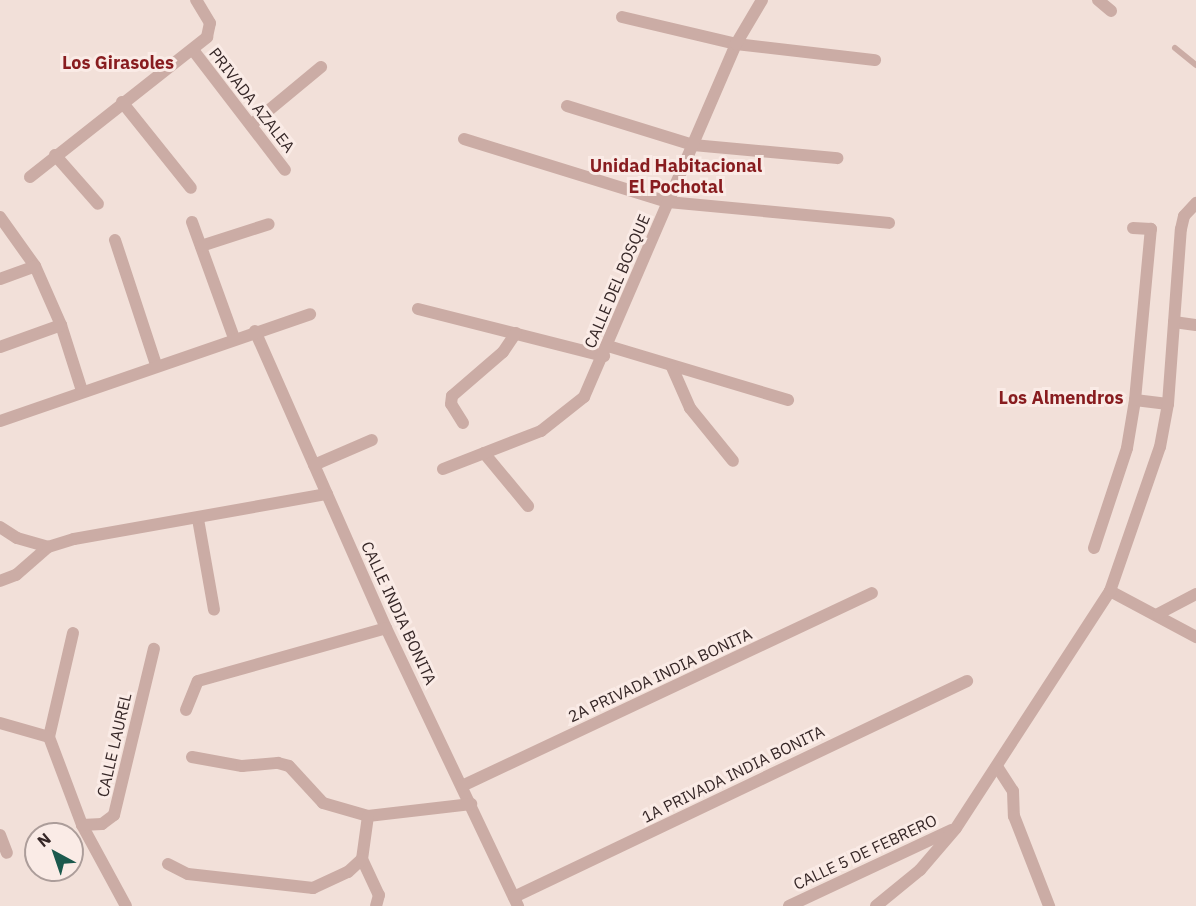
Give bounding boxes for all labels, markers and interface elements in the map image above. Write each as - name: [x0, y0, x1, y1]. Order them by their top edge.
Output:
- street label: PRIVADA AZALEA: [205, 44, 299, 156]
- district label: Los Girasoles: [62, 52, 174, 74]
- district label: Unidad Habitacional El Pochotal: [590, 156, 762, 198]
- street label: CALLE DEL BOSQUE: [580, 211, 654, 351]
- district label: Los Almendros: [999, 387, 1123, 409]
- street label: CALLE INDIA BONITA: [357, 538, 441, 688]
- street label: 2A PRIVADA INDIA BONITA: [565, 624, 755, 726]
- street label: CALLE LAUREL: [93, 691, 135, 799]
- street label: 1A PRIVADA INDIA BONITA: [639, 721, 827, 827]
- street label: CALLE 5 DE FEBRERO: [790, 810, 940, 894]
- north arrow: [24, 822, 84, 882]
- text: N: [33, 828, 55, 851]

